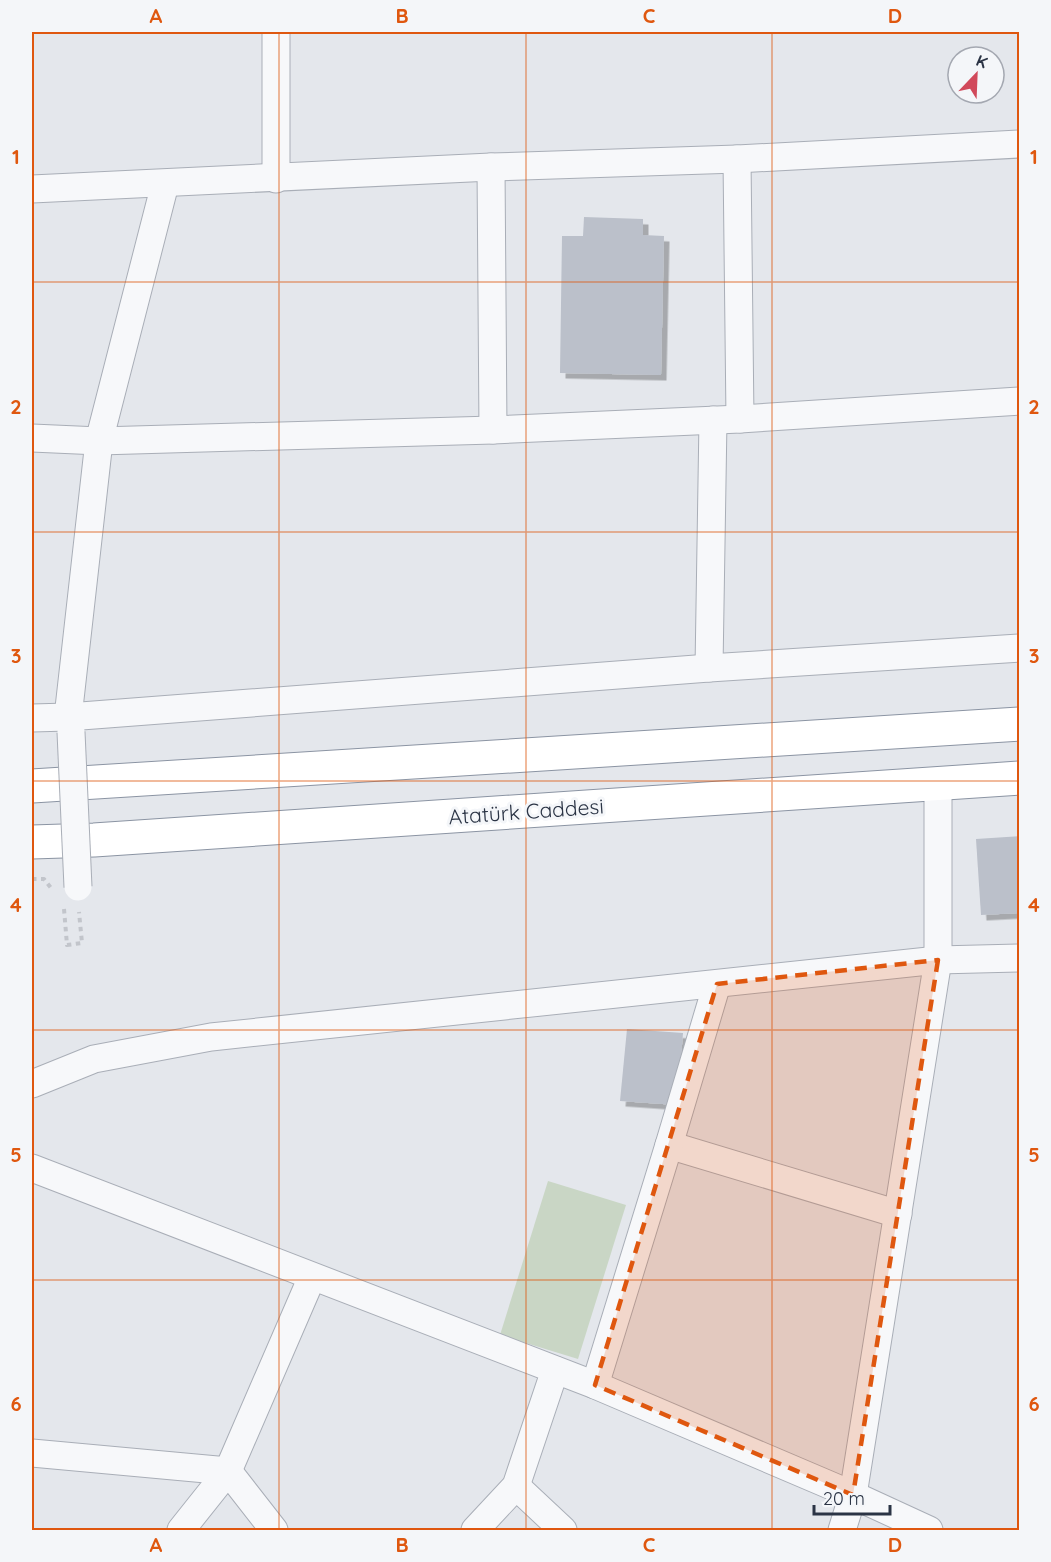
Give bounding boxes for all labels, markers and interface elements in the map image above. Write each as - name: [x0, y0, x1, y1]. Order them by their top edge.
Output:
- text: A: [150, 3, 163, 28]
- text: B: [395, 3, 409, 28]
- text: C: [643, 3, 656, 28]
- text: D: [888, 3, 902, 28]
- north arrow: [946, 45, 1006, 105]
- text: K: [973, 50, 991, 72]
- text: 1: [12, 144, 20, 169]
- text: 1: [1030, 144, 1038, 169]
- text: 2: [10, 394, 22, 419]
- text: 2: [1028, 394, 1040, 419]
- text: 3: [11, 643, 21, 668]
- text: 3: [1029, 643, 1039, 668]
- street label: Atatürk Caddesi: [448, 793, 604, 829]
- text: 4: [10, 892, 22, 917]
- text: 4: [1028, 892, 1040, 917]
- text: 5: [10, 1142, 22, 1167]
- text: 5: [1028, 1142, 1040, 1167]
- text: 6: [10, 1391, 22, 1416]
- text: 6: [1028, 1391, 1040, 1416]
- scale bar: [814, 1478, 890, 1516]
- text: 20 m: [823, 1487, 865, 1510]
- text: A: [150, 1532, 163, 1557]
- text: B: [395, 1532, 409, 1557]
- text: C: [643, 1532, 656, 1557]
- text: D: [888, 1532, 902, 1557]

